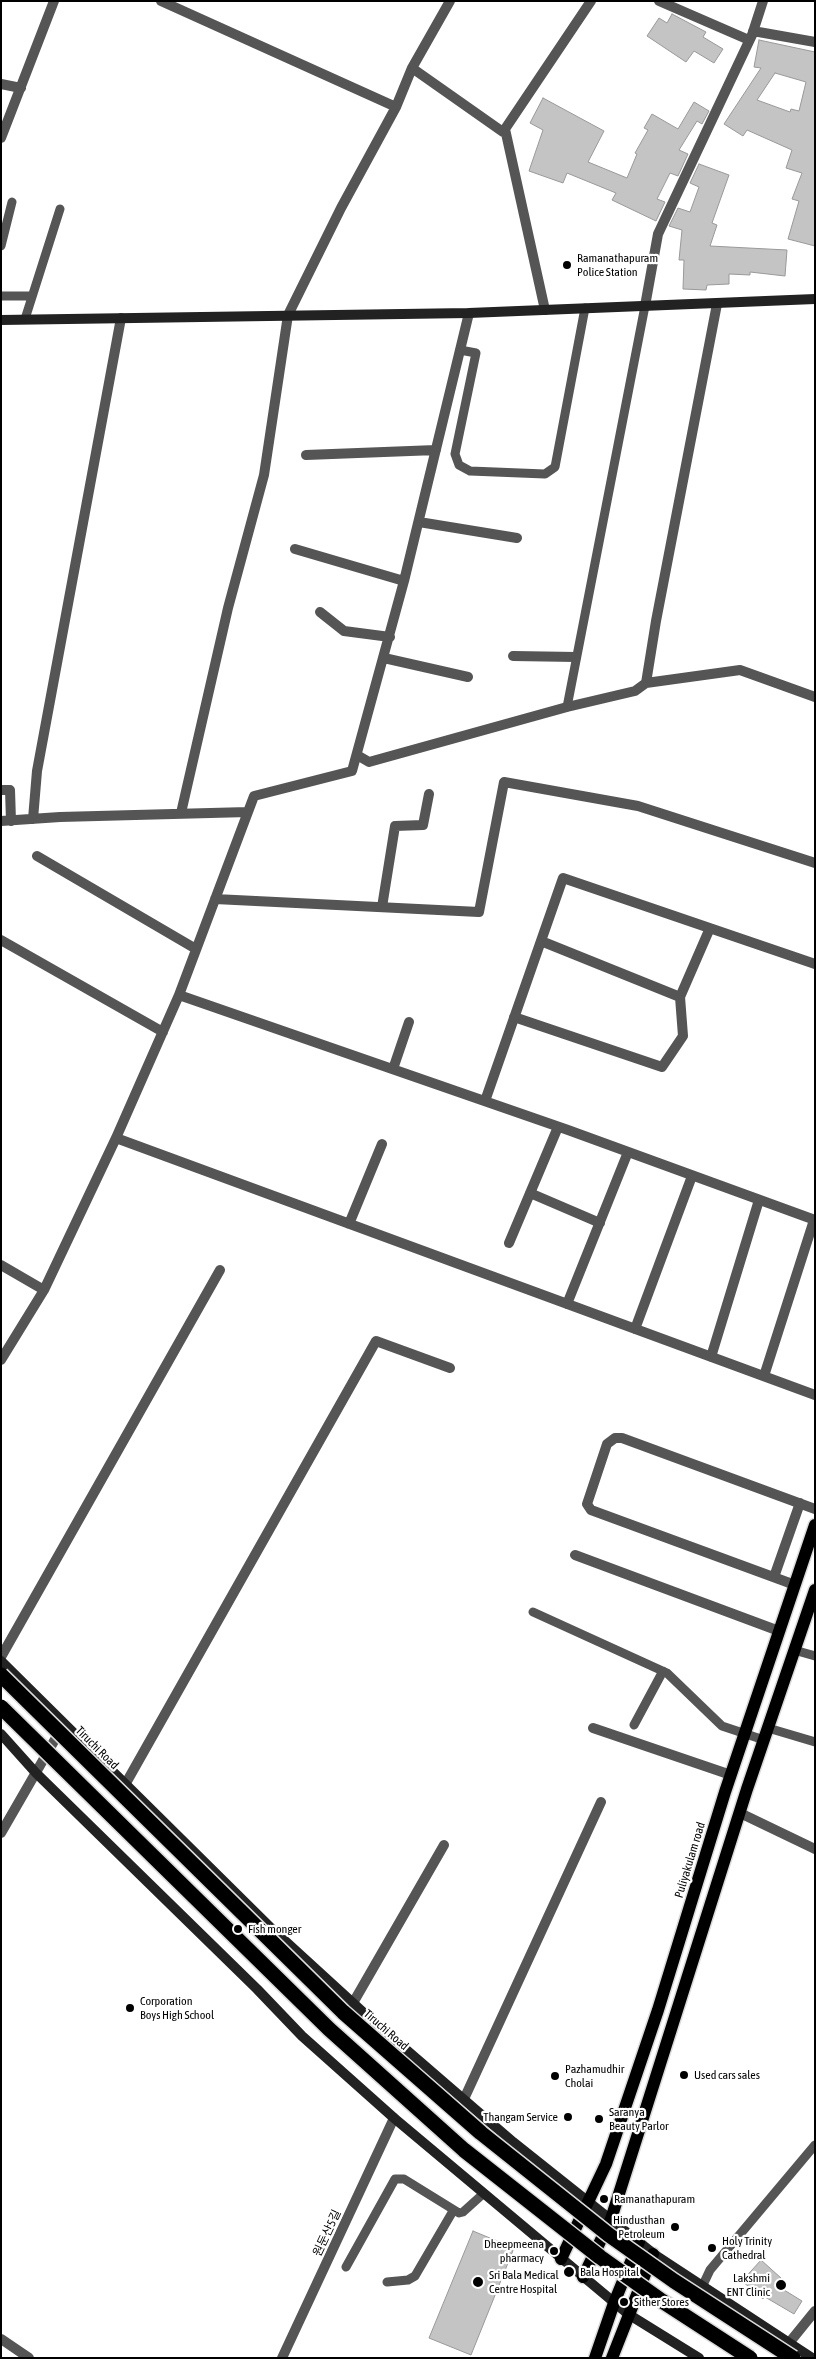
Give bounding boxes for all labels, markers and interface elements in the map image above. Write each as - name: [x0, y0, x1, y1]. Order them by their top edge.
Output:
- place label: Ramanathapuram Police Station: [577, 251, 658, 279]
- marker: Ramanathapuram Police Station: [561, 259, 573, 271]
- street label: Tiruchi Road: [73, 1724, 121, 1772]
- street label: Puliyakulam road: [672, 1820, 708, 1900]
- place label: Fish monger: [248, 1922, 301, 1936]
- marker: Fish monger: [232, 1923, 244, 1935]
- place label: Corporation Boys High School: [140, 1994, 214, 2022]
- marker: Corporation Boys High School: [124, 2002, 136, 2014]
- street label: Tiruchi Road: [361, 2007, 411, 2053]
- place label: Pazhamudhir Cholai: [565, 2062, 624, 2090]
- place label: Used cars sales: [694, 2068, 760, 2082]
- marker: Used cars sales: [678, 2069, 690, 2081]
- marker: Pazhamudhir Cholai: [549, 2070, 561, 2082]
- place label: Saranya Beauty Parlor: [609, 2105, 669, 2133]
- place label: Thangam Service: [483, 2110, 558, 2124]
- marker: Thangam Service: [562, 2111, 574, 2123]
- marker: Saranya Beauty Parlor: [593, 2113, 605, 2125]
- place label: Ramanathapuram: [614, 2192, 695, 2206]
- marker: Ramanathapuram: [598, 2193, 610, 2205]
- street label: 원둔산5길: [310, 2207, 344, 2259]
- place label: Hindusthan Petroleum: [613, 2213, 665, 2241]
- marker: Hindusthan Petroleum: [669, 2221, 681, 2233]
- place label: Holy Trinity Cathedral: [722, 2234, 772, 2262]
- place label: Dheepmeena pharmacy: [484, 2237, 544, 2265]
- marker: Holy Trinity Cathedral: [706, 2242, 718, 2254]
- marker: Dheepmeena pharmacy: [548, 2245, 560, 2257]
- marker: Bala Hospital: [562, 2265, 576, 2279]
- place label: Bala Hospital: [580, 2265, 639, 2279]
- place label: Sri Bala Medical Centre Hospital: [489, 2268, 559, 2296]
- place label: Lakshmi ENT Clinic: [727, 2271, 770, 2299]
- marker: Sri Bala Medical Centre Hospital: [471, 2275, 485, 2289]
- marker: Lakshmi ENT Clinic: [774, 2278, 788, 2292]
- place label: Sither Stores: [634, 2295, 689, 2309]
- marker: Sither Stores: [618, 2296, 630, 2308]

